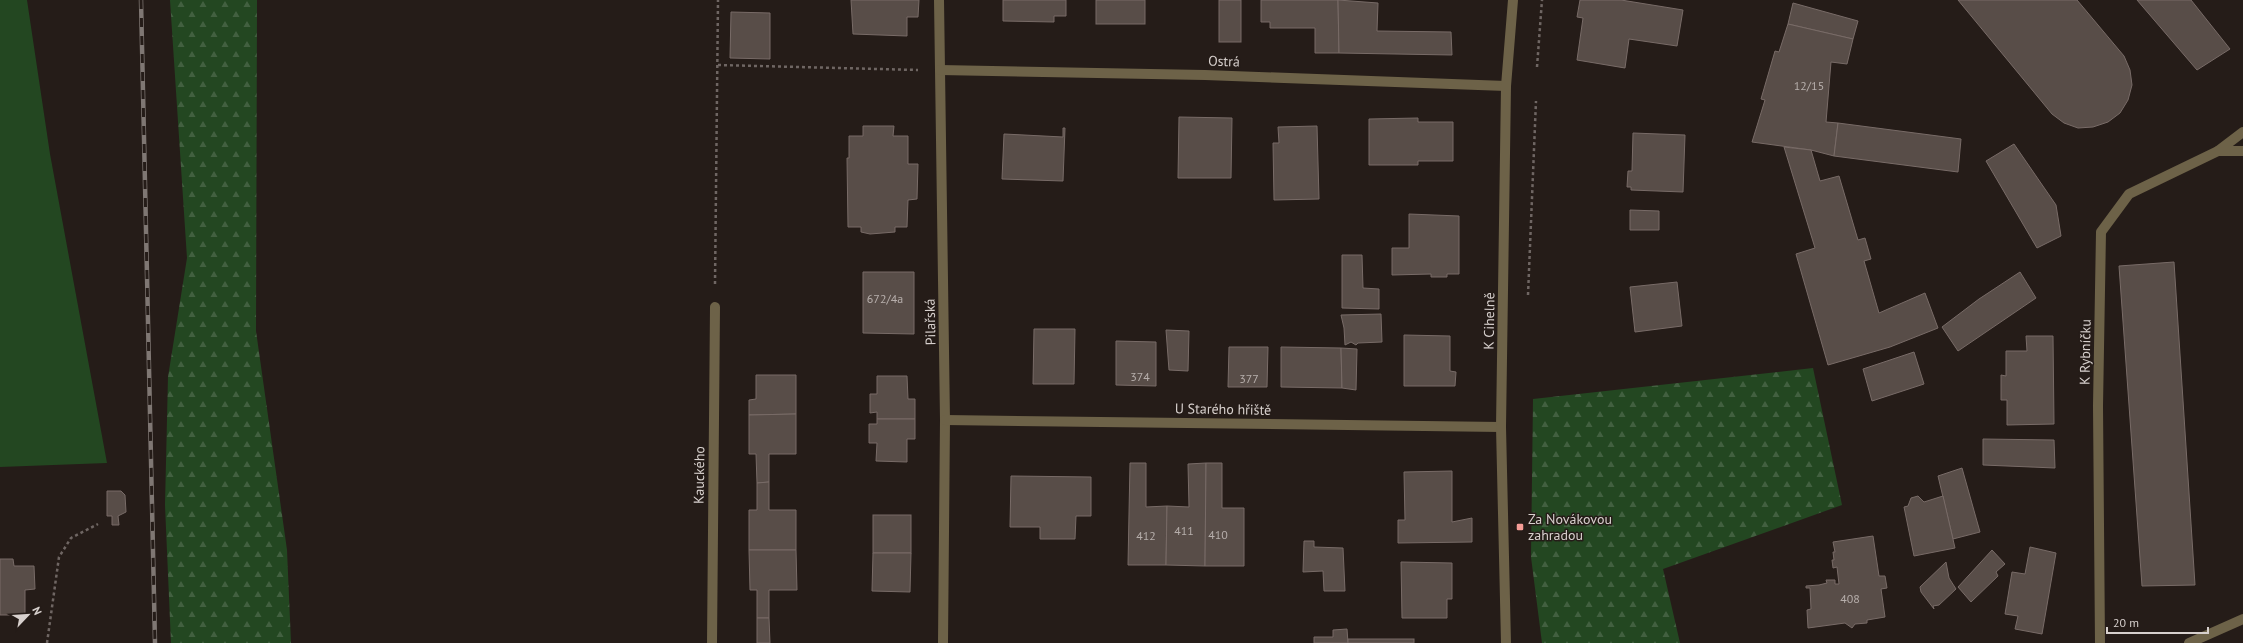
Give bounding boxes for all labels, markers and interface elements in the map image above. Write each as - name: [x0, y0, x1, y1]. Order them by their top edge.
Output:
- street label: Ostrá: [1208, 51, 1240, 71]
- house number: 12/15: [1794, 78, 1824, 93]
- house number: 672/4a: [867, 291, 903, 306]
- street label: K Cihelně: [1480, 292, 1498, 350]
- street label: Pilařská: [921, 298, 939, 346]
- street label: K Rybníčku: [2075, 319, 2095, 385]
- house number: 374: [1130, 369, 1150, 384]
- house number: 377: [1239, 371, 1259, 386]
- street label: U Starého hřiště: [1175, 399, 1271, 419]
- street label: Kauckého: [689, 446, 709, 504]
- place label: Za Novákovou zahradou: [1528, 510, 1612, 544]
- marker: Za Novákovou zahradou: [1515, 522, 1525, 532]
- house number: 411: [1174, 523, 1194, 538]
- house number: 410: [1208, 527, 1228, 542]
- house number: 412: [1136, 528, 1156, 543]
- house number: 408: [1840, 591, 1860, 606]
- north arrow: [8, 595, 48, 635]
- text: N: [29, 605, 45, 617]
- scale bar: [2107, 609, 2208, 635]
- text: 20 m: [2113, 615, 2139, 630]

